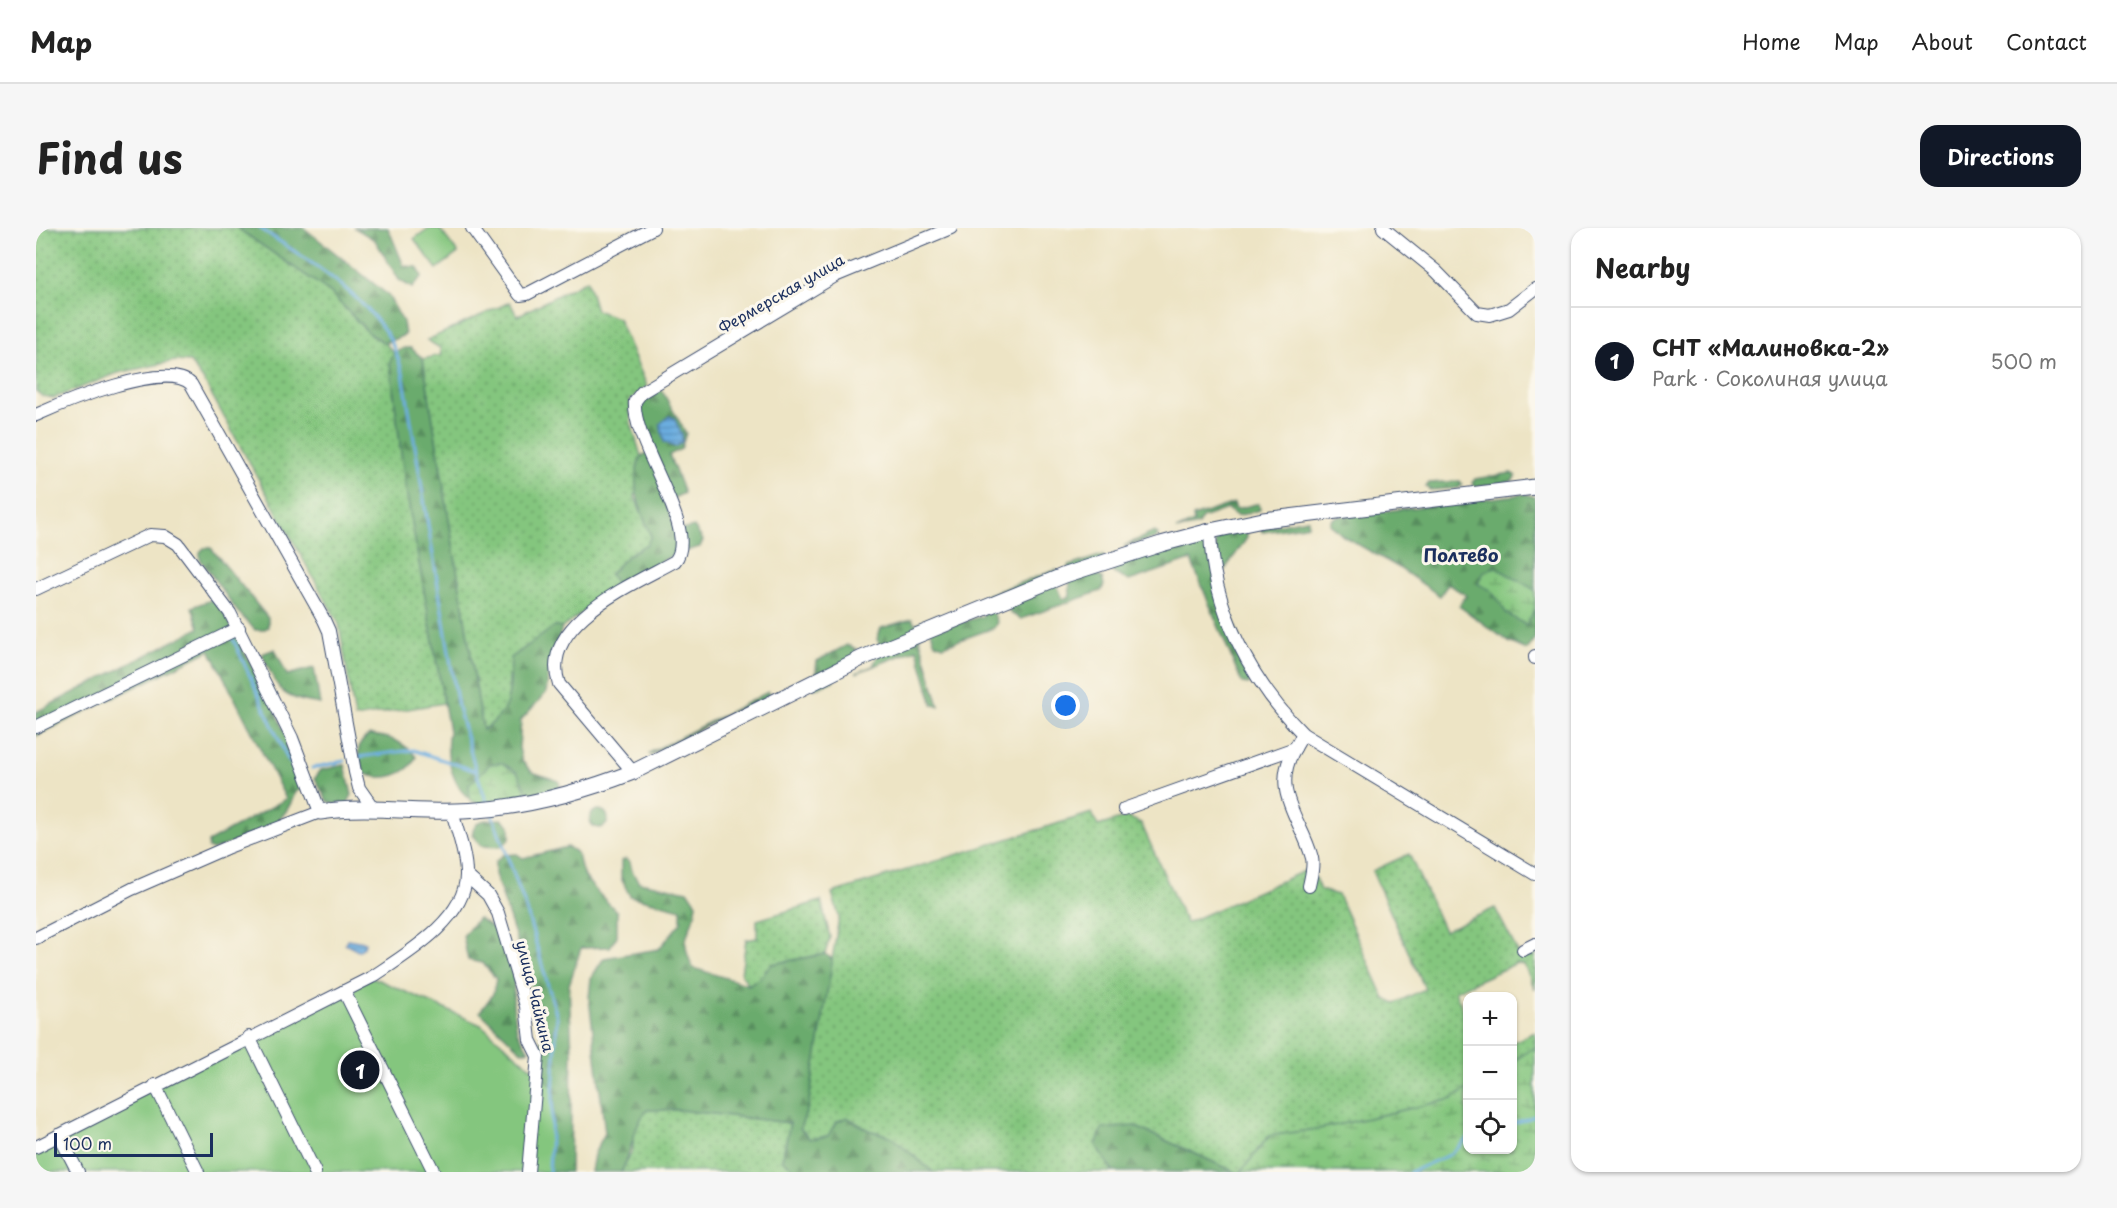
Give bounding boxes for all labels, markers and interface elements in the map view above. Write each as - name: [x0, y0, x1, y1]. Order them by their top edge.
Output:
- text: Map: [30, 20, 92, 63]
- text: Home: [1742, 25, 1801, 57]
- text: Map: [1834, 25, 1879, 57]
- text: About: [1912, 25, 1973, 57]
- text: Contact: [2006, 25, 2087, 57]
- text: Find us: [36, 125, 183, 188]
- button: Directions: [1920, 125, 2081, 187]
- street label: Фермерская улица: [714, 247, 849, 338]
- text: Nearby: [1595, 248, 1690, 287]
- text: СНТ «Малиновка-2»: [1652, 330, 1889, 363]
- text: 1: [1610, 346, 1619, 376]
- text: 500 m: [1990, 346, 2057, 376]
- text: Park · Соколиная улица: [1652, 363, 1888, 393]
- district label: Полтево: [1424, 541, 1499, 568]
- your location: [1051, 691, 1080, 720]
- street label: улица Чайкина: [511, 938, 561, 1055]
- map controls: [1463, 992, 1517, 1154]
- button: +: [1463, 992, 1517, 1046]
- button: −: [1463, 1046, 1517, 1100]
- pin: 1: [340, 1048, 380, 1092]
- button: locate: [1463, 1100, 1517, 1154]
- scale bar: [54, 1130, 213, 1158]
- text: 100 m: [63, 1131, 112, 1155]

